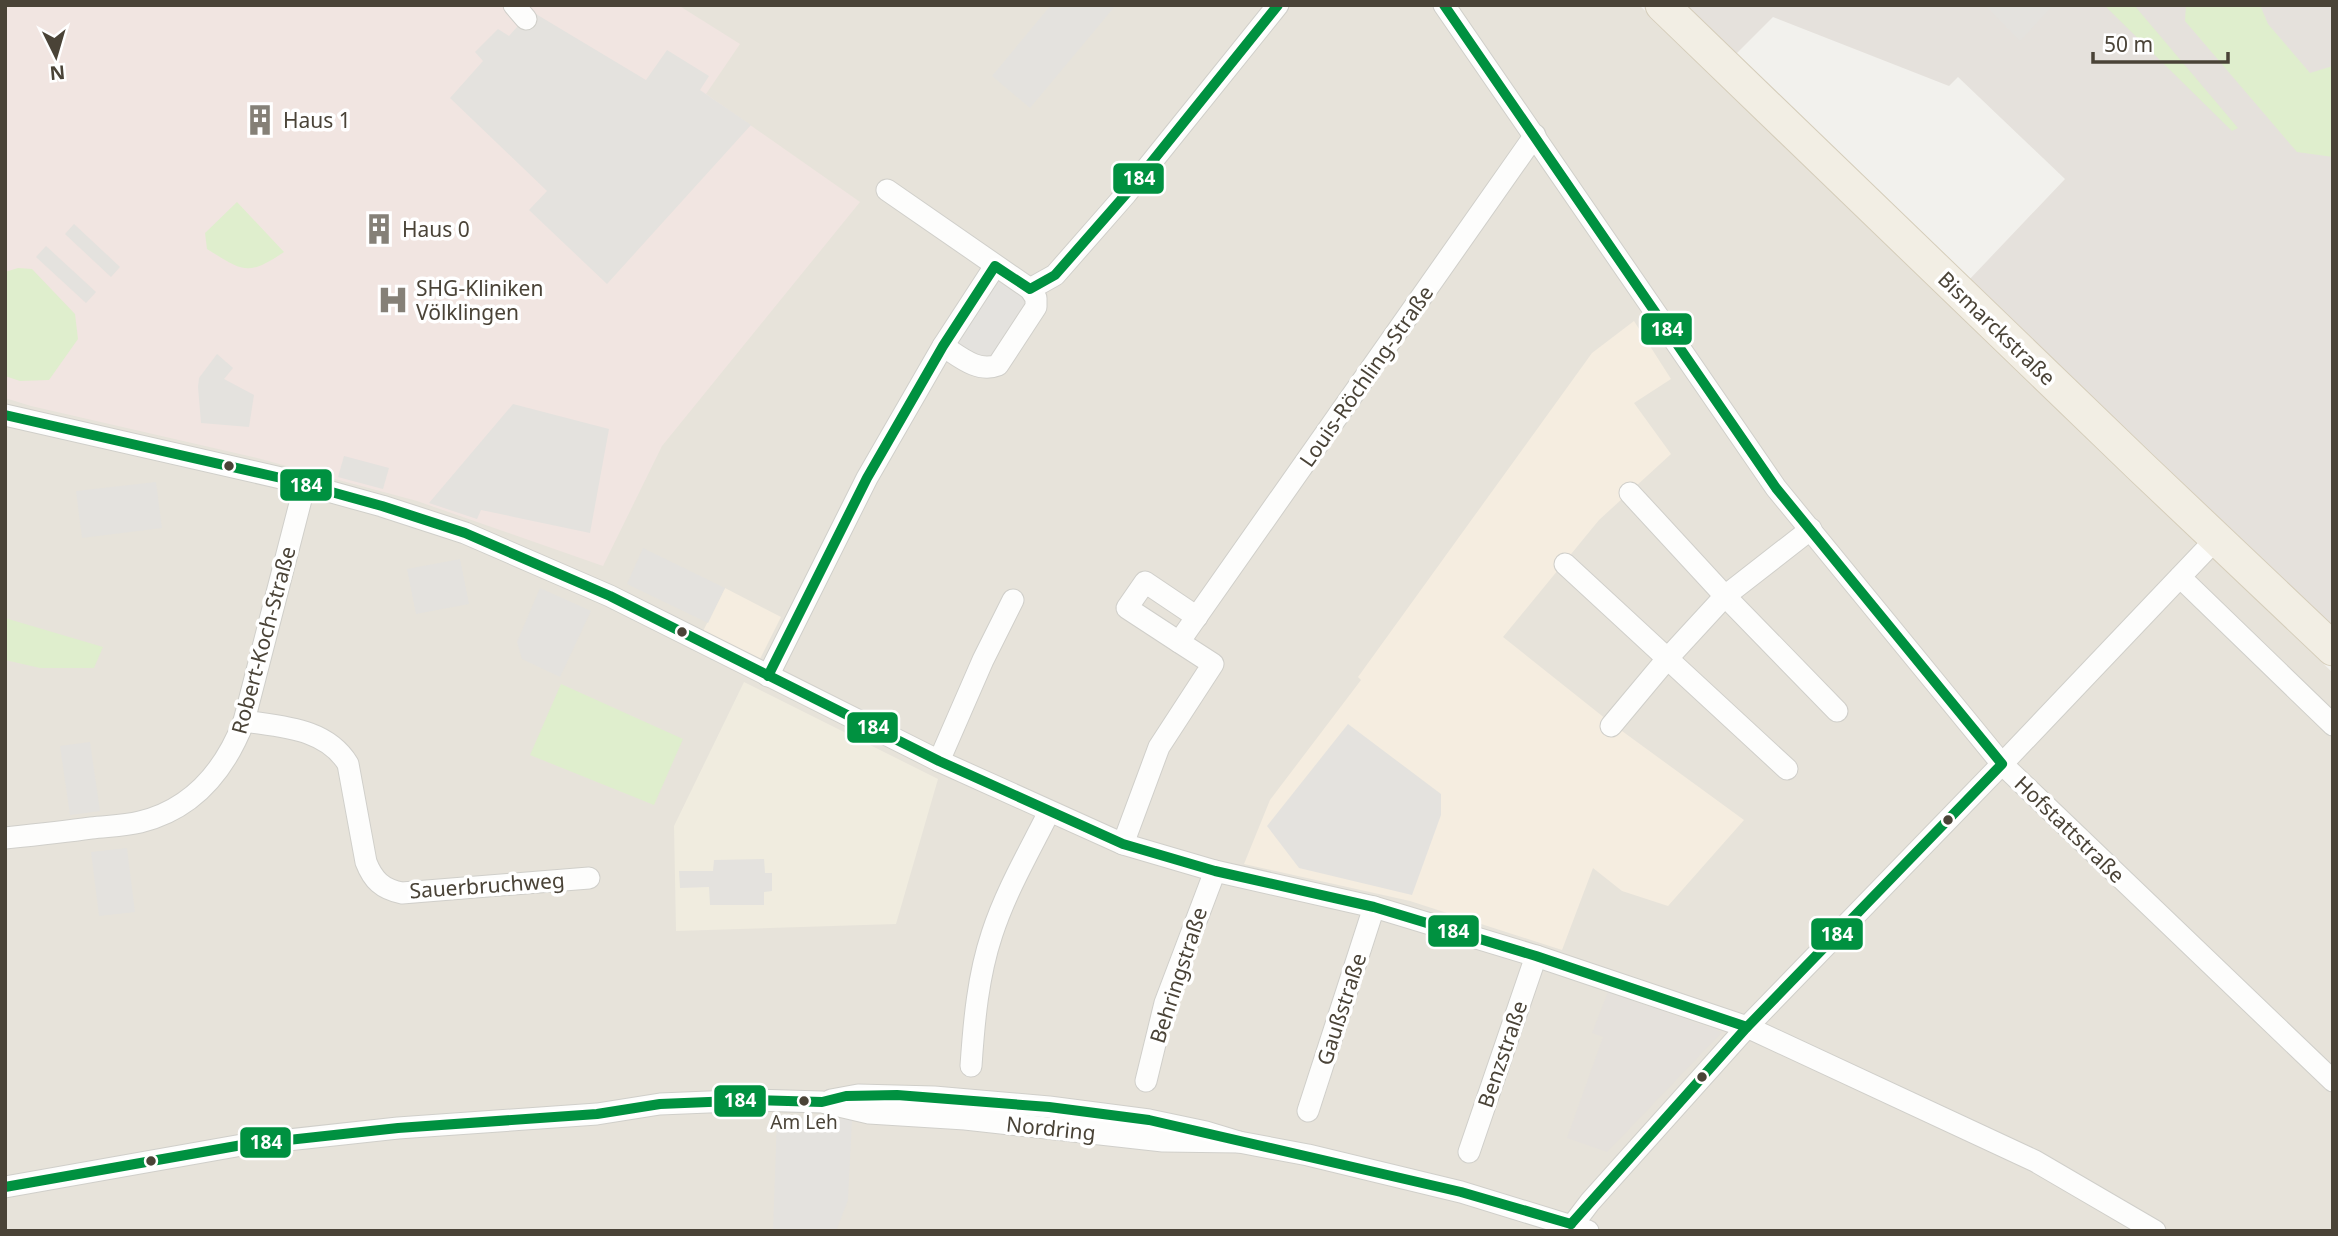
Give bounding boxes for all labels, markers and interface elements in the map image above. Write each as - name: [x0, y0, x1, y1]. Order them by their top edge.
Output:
- north arrow: [21, 21, 91, 91]
- scale bar: [2093, 21, 2228, 65]
- text: 50 m: [2104, 30, 2153, 58]
- text: N: [49, 59, 66, 87]
- building icon: Haus 1: [243, 103, 277, 137]
- place label: Haus 1: [283, 106, 351, 134]
- line badge: 184: [1112, 162, 1165, 195]
- text: 184: [1123, 165, 1155, 191]
- building icon: Haus 0: [362, 212, 396, 246]
- place label: Haus 0: [402, 215, 470, 243]
- street label: Bismarckstraße: [1932, 265, 2062, 391]
- place label: SHG-Kliniken Völklingen: [416, 274, 543, 326]
- street label: Louis-Röchling-Straße: [1293, 280, 1439, 472]
- hospital icon: SHG-Kliniken Völklingen: [376, 283, 410, 317]
- line badge: 184: [1640, 312, 1693, 346]
- text: 184: [1651, 316, 1683, 342]
- unlabelled marker: [222, 459, 236, 473]
- line badge: 184: [279, 468, 333, 502]
- text: 184: [290, 472, 322, 498]
- street label: Robert-Koch-Straße: [224, 543, 302, 737]
- unlabelled marker: [675, 625, 689, 639]
- line badge: 184: [846, 711, 899, 744]
- text: 184: [857, 714, 889, 740]
- street label: Hofstattstraße: [2009, 769, 2131, 889]
- unlabelled marker: [1941, 813, 1955, 827]
- street label: Sauerbruchweg: [408, 866, 566, 904]
- street label: Behringstraße: [1143, 904, 1213, 1046]
- line badge: 184: [1427, 914, 1480, 948]
- line badge: 184: [1810, 917, 1864, 951]
- text: 184: [1437, 918, 1469, 944]
- text: 184: [1821, 921, 1853, 947]
- street label: Gaußstraße: [1310, 949, 1372, 1069]
- street label: Benzstraße: [1471, 997, 1533, 1111]
- unlabelled marker: [1695, 1070, 1709, 1084]
- line badge: 184: [713, 1084, 767, 1118]
- text: 184: [724, 1087, 756, 1113]
- marker: Am Leh: [797, 1094, 811, 1108]
- place label: Am Leh: [770, 1109, 838, 1135]
- street label: Nordring: [1005, 1109, 1097, 1147]
- line badge: 184: [239, 1126, 292, 1159]
- text: 184: [250, 1129, 282, 1155]
- unlabelled marker: [144, 1154, 158, 1168]

